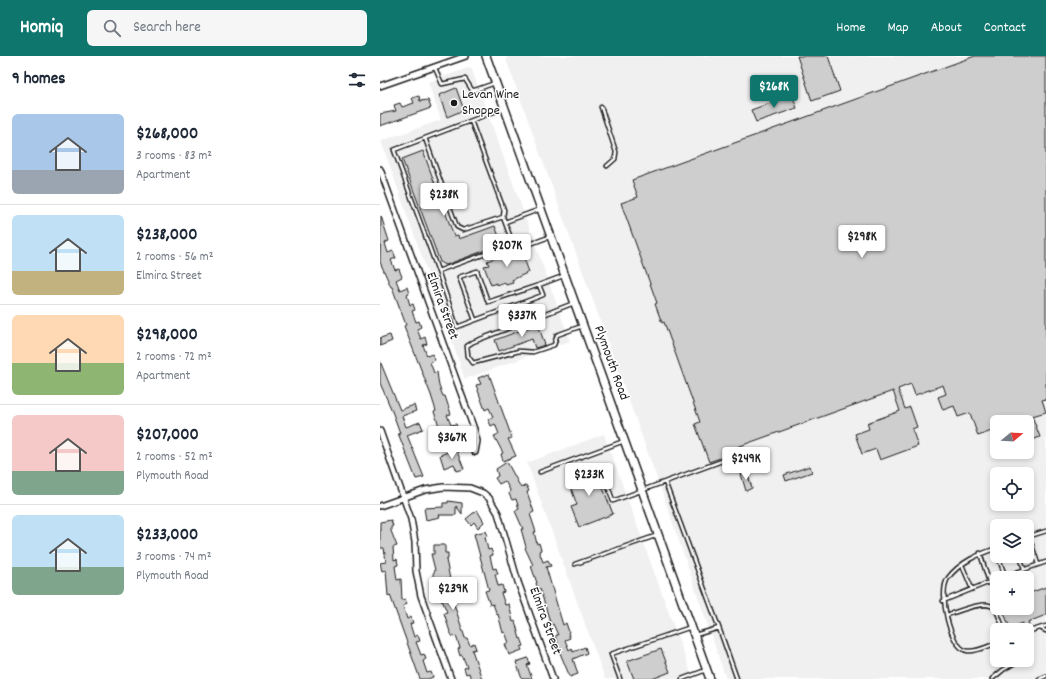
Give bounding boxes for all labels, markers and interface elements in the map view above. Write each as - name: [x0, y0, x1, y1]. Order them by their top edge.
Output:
- search box: [87, 10, 367, 46]
- text: Homiq: [20, 15, 63, 42]
- icon: search: [101, 17, 123, 39]
- text: Search here: [133, 17, 201, 39]
- text: Home: [836, 18, 865, 38]
- text: Map: [887, 18, 909, 38]
- text: About: [931, 18, 962, 38]
- text: Contact: [984, 18, 1026, 38]
- text: 9 homes: [12, 68, 65, 92]
- icon: filters: [346, 69, 368, 91]
- pin: $268K: [746, 75, 802, 109]
- text: $268K: [759, 78, 789, 97]
- place label: Levan Wine Shoppe: [462, 85, 519, 121]
- marker: Levan Wine Shoppe: [449, 98, 459, 108]
- text: $268,000: [136, 123, 198, 147]
- icon: home: [44, 130, 92, 178]
- text: 3 rooms · 83 m²: [136, 147, 212, 166]
- text: Apartment: [136, 166, 190, 185]
- pin: $238K: [416, 183, 472, 217]
- text: $238K: [429, 186, 459, 205]
- text: $238,000: [136, 224, 197, 248]
- pin: $298K: [834, 225, 890, 259]
- text: $298K: [847, 228, 877, 247]
- icon: home: [44, 231, 92, 279]
- pin: $207K: [479, 234, 535, 268]
- text: $207K: [492, 237, 522, 256]
- text: 2 rooms · 56 m²: [136, 248, 213, 267]
- text: Elmira Street: [136, 267, 202, 286]
- street label: Elmira Street: [420, 269, 464, 343]
- pin: $337K: [494, 304, 550, 338]
- text: $337K: [507, 307, 537, 326]
- street label: Plymouth Road: [588, 323, 634, 403]
- text: $298,000: [136, 324, 198, 348]
- icon: home: [44, 331, 92, 379]
- text: 2 rooms · 72 m²: [136, 348, 212, 367]
- text: Apartment: [136, 367, 190, 386]
- north arrow: [990, 415, 1034, 459]
- map controls: [990, 415, 1034, 667]
- text: $207,000: [136, 424, 199, 448]
- pin: $367K: [424, 426, 480, 460]
- text: $367K: [437, 429, 467, 448]
- icon: home: [44, 431, 92, 479]
- pin: $249K: [718, 447, 774, 481]
- text: 2 rooms · 52 m²: [136, 448, 213, 467]
- text: $249K: [731, 450, 761, 469]
- pin: $233K: [561, 463, 617, 497]
- text: $233K: [574, 466, 604, 485]
- text: Plymouth Road: [136, 467, 209, 486]
- button: locate: [990, 467, 1034, 511]
- button: layers: [990, 519, 1034, 563]
- text: $233,000: [136, 524, 198, 548]
- icon: home: [44, 531, 92, 579]
- text: 3 rooms · 74 m²: [136, 548, 212, 567]
- text: Plymouth Road: [136, 567, 209, 586]
- button: +: [990, 571, 1034, 615]
- pin: $239K: [425, 577, 481, 611]
- text: $239K: [438, 580, 468, 599]
- street label: Elmira Street: [523, 584, 567, 658]
- button: −: [990, 623, 1034, 667]

